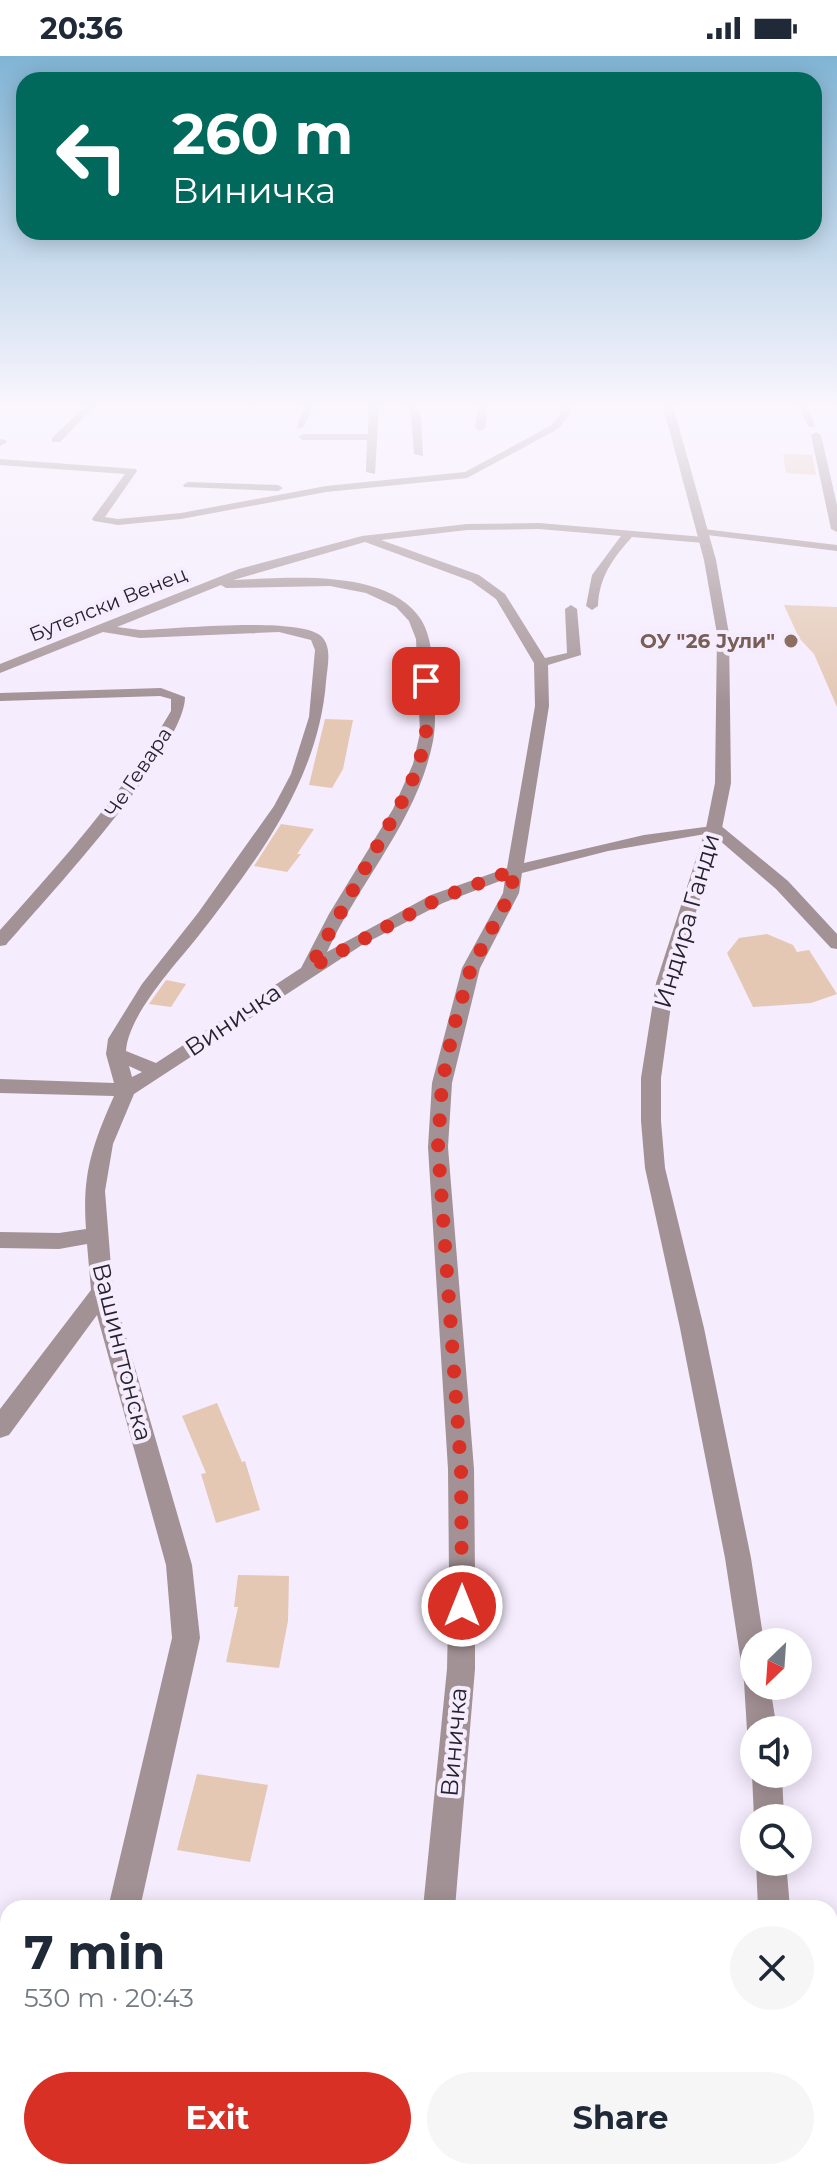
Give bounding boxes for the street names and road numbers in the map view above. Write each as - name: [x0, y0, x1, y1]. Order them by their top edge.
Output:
- street label: Бутелски Венец: [26, 561, 190, 647]
- street label: Че Гевара: [99, 723, 177, 821]
- street label: Индира Ганди: [648, 830, 725, 1011]
- street label: Виничка: [179, 977, 286, 1062]
- street label: Вашингтонска: [86, 1260, 159, 1444]
- street label: Виничка: [434, 1686, 473, 1798]

